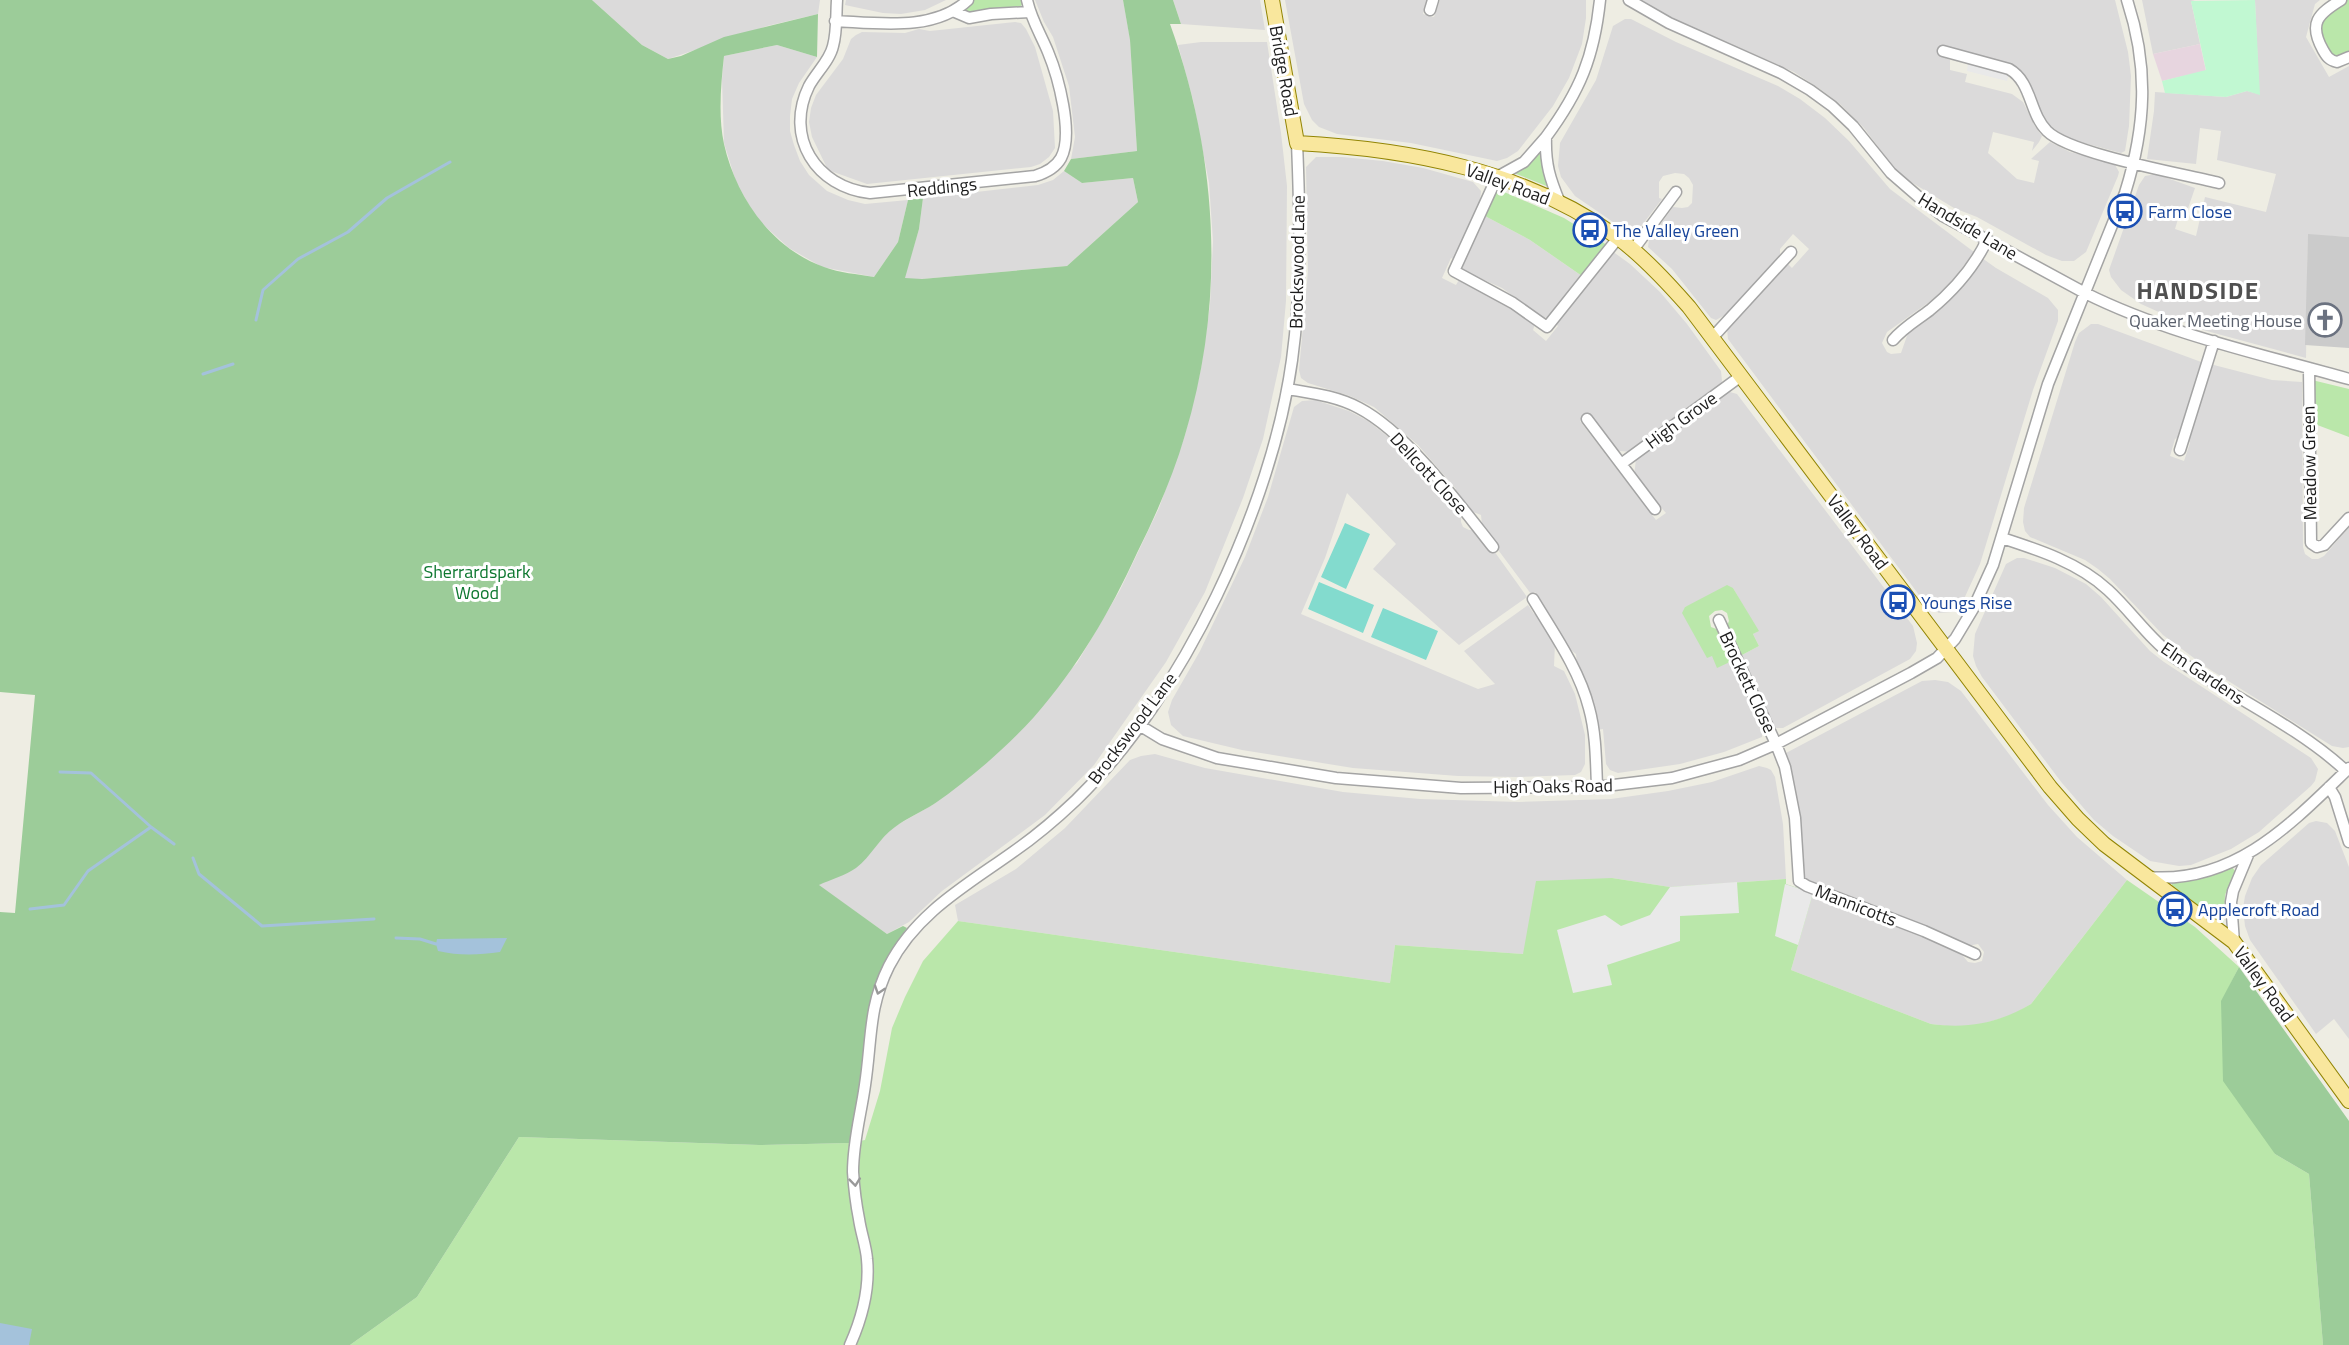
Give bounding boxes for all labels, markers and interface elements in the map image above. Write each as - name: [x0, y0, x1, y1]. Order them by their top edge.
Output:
- street label: Bridge Road: [1263, 23, 1305, 119]
- street label: Valley Road: [1462, 156, 1554, 212]
- street label: Reddings: [906, 170, 978, 204]
- street label: Handside Lane: [1913, 186, 2023, 266]
- bus stop icon: Farm Close: [2107, 193, 2143, 229]
- street label: Brockswood Lane: [1282, 195, 1312, 329]
- place label: Farm Close: [2148, 198, 2232, 225]
- bus stop icon: The Valley Green: [1572, 212, 1608, 248]
- place label: The Valley Green: [1613, 217, 1739, 244]
- district label: HANDSIDE: [2136, 272, 2260, 308]
- church icon: Quaker Meeting House: [2307, 302, 2343, 338]
- place label: Quaker Meeting House: [2129, 307, 2302, 334]
- street label: High Grove: [1639, 385, 1723, 455]
- street label: Meadow Green: [2295, 405, 2323, 521]
- street label: Dellcott Close: [1384, 426, 1474, 520]
- street label: Valley Road: [1821, 489, 1895, 575]
- park label: Sherrardspark Wood: [423, 558, 531, 606]
- bus stop icon: Youngs Rise: [1880, 584, 1916, 620]
- place label: Youngs Rise: [1921, 589, 2012, 616]
- street label: Brockett Close: [1713, 627, 1783, 737]
- street label: Elm Gardens: [2156, 635, 2250, 711]
- street label: Brockswood Lane: [1081, 666, 1183, 790]
- street label: High Oaks Road: [1493, 771, 1613, 801]
- street label: Mannicotts: [1811, 877, 1901, 933]
- bus stop icon: Applecroft Road: [2157, 891, 2193, 927]
- place label: Applecroft Road: [2198, 896, 2320, 923]
- street label: Valley Road: [2227, 941, 2301, 1027]
- one-way arrow: [874, 984, 887, 995]
- one-way arrow: [848, 1178, 860, 1187]

